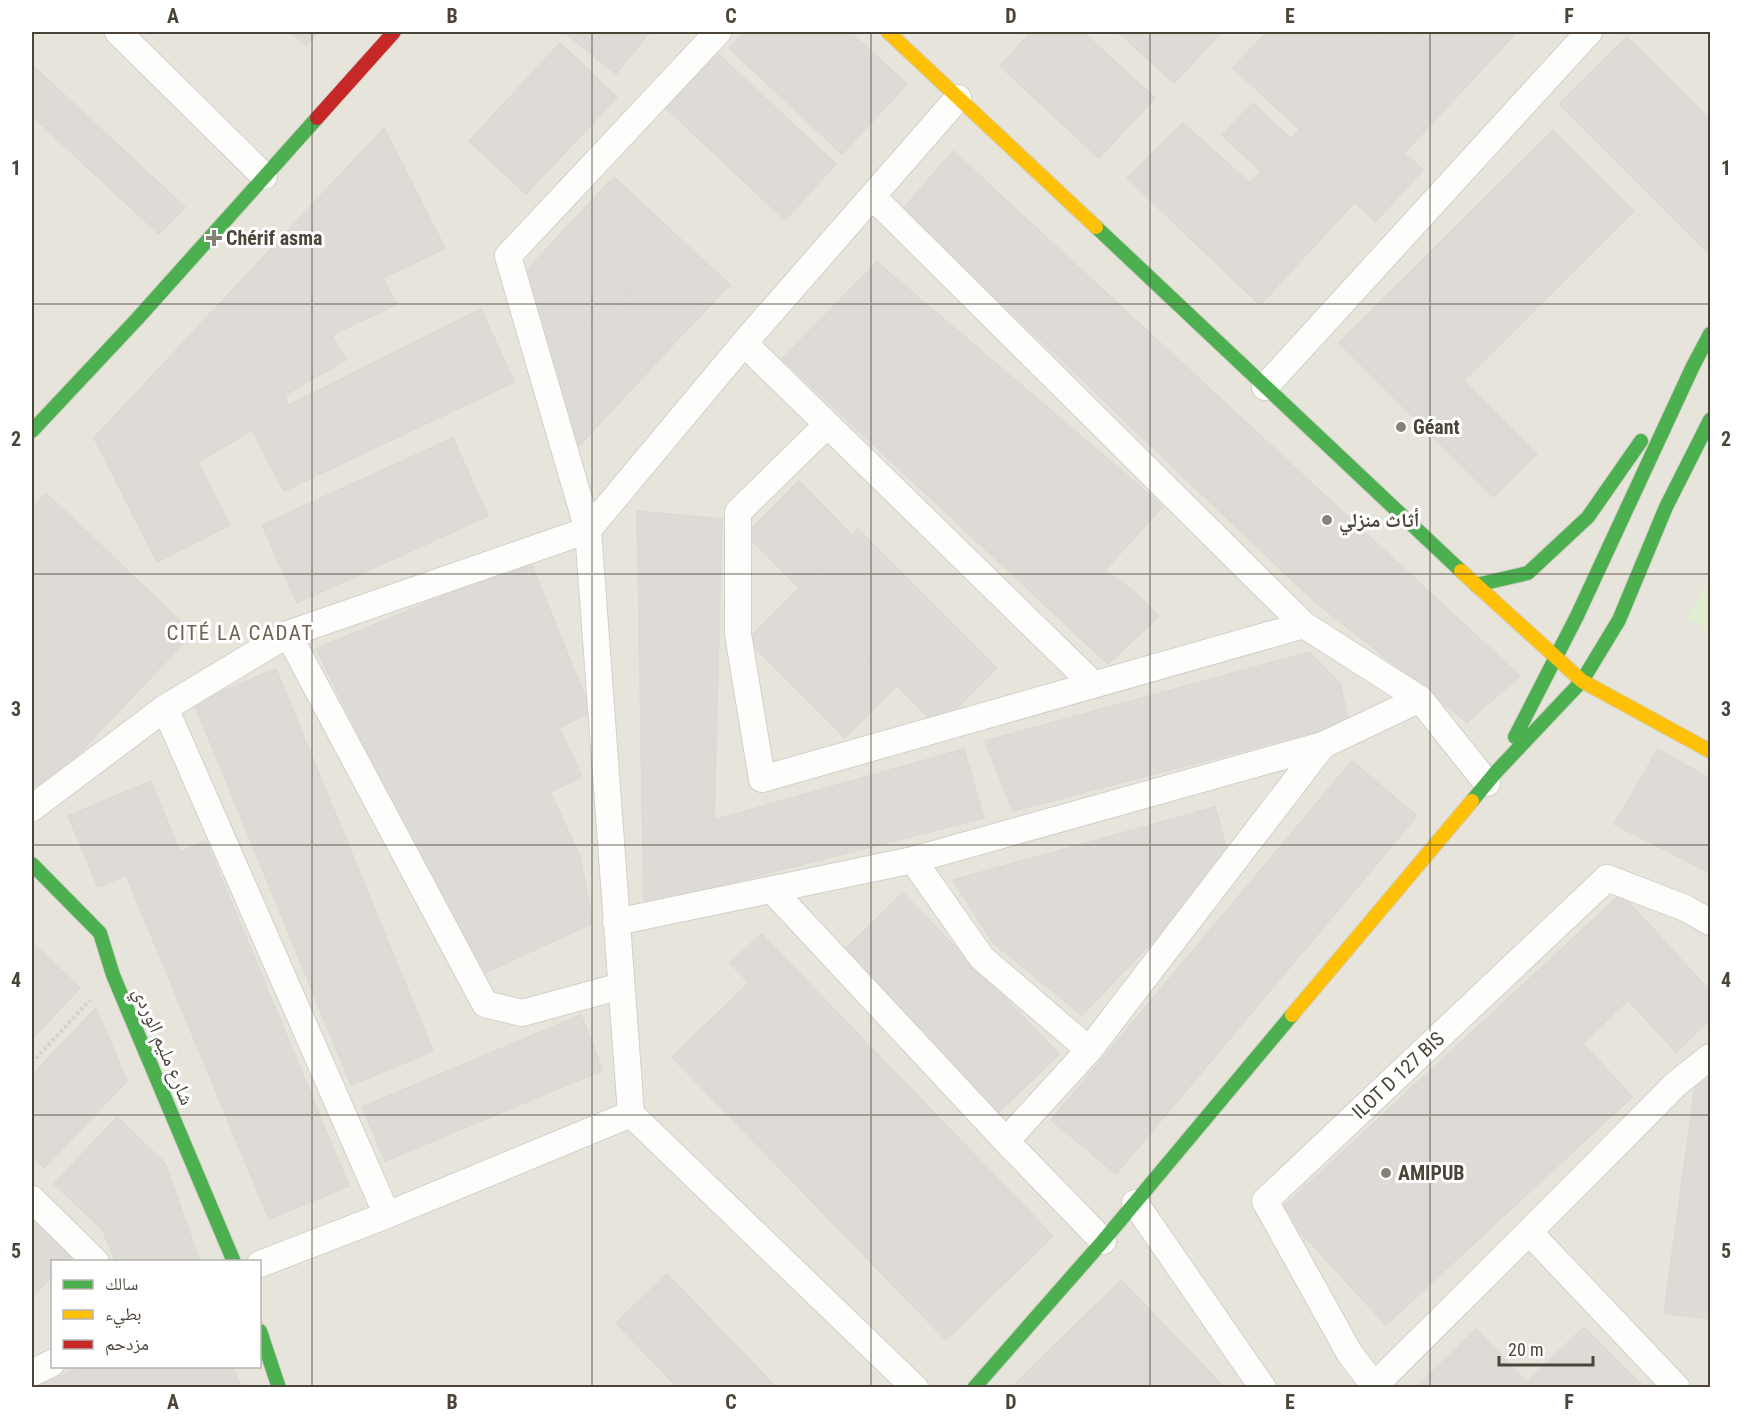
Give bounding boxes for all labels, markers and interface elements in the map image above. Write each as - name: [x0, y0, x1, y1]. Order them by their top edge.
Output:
- text: A: [167, 4, 179, 28]
- text: B: [446, 4, 458, 28]
- text: C: [725, 4, 737, 28]
- text: D: [1005, 4, 1017, 28]
- text: E: [1285, 4, 1295, 28]
- text: F: [1564, 4, 1574, 28]
- text: 1: [11, 156, 21, 180]
- text: 1: [1721, 156, 1731, 180]
- place label: Chérif asma: [226, 226, 322, 250]
- marker: Chérif asma: [207, 231, 221, 245]
- place label: Géant: [1413, 415, 1460, 439]
- marker: Géant: [1394, 420, 1408, 434]
- text: 2: [11, 427, 21, 451]
- text: 2: [1721, 427, 1731, 451]
- place label: أثاث منزلي: [1339, 507, 1419, 536]
- marker: أثاث منزلي: [1320, 513, 1334, 527]
- district label: CITÉ LA CADAT: [166, 621, 314, 645]
- text: 3: [11, 697, 21, 721]
- text: 3: [1721, 697, 1731, 721]
- text: 4: [11, 968, 21, 992]
- text: 4: [1721, 968, 1731, 992]
- street label: شارع مليم الوردي: [125, 983, 200, 1110]
- street label: ILOT D 127 BIS: [1347, 1026, 1449, 1124]
- place label: AMIPUB: [1398, 1161, 1465, 1185]
- marker: AMIPUB: [1379, 1166, 1393, 1180]
- text: 5: [11, 1239, 21, 1263]
- text: 5: [1721, 1239, 1731, 1263]
- legend: [51, 1260, 261, 1368]
- text: سالك: [105, 1273, 138, 1294]
- text: بطيء: [105, 1303, 142, 1329]
- scale bar: [1499, 1329, 1594, 1367]
- text: مزدحم: [105, 1333, 149, 1356]
- text: 20 m: [1508, 1339, 1543, 1360]
- text: A: [167, 1390, 179, 1414]
- text: B: [446, 1390, 458, 1414]
- text: C: [725, 1390, 737, 1414]
- text: D: [1005, 1390, 1017, 1414]
- text: E: [1285, 1390, 1295, 1414]
- text: F: [1564, 1390, 1574, 1414]

